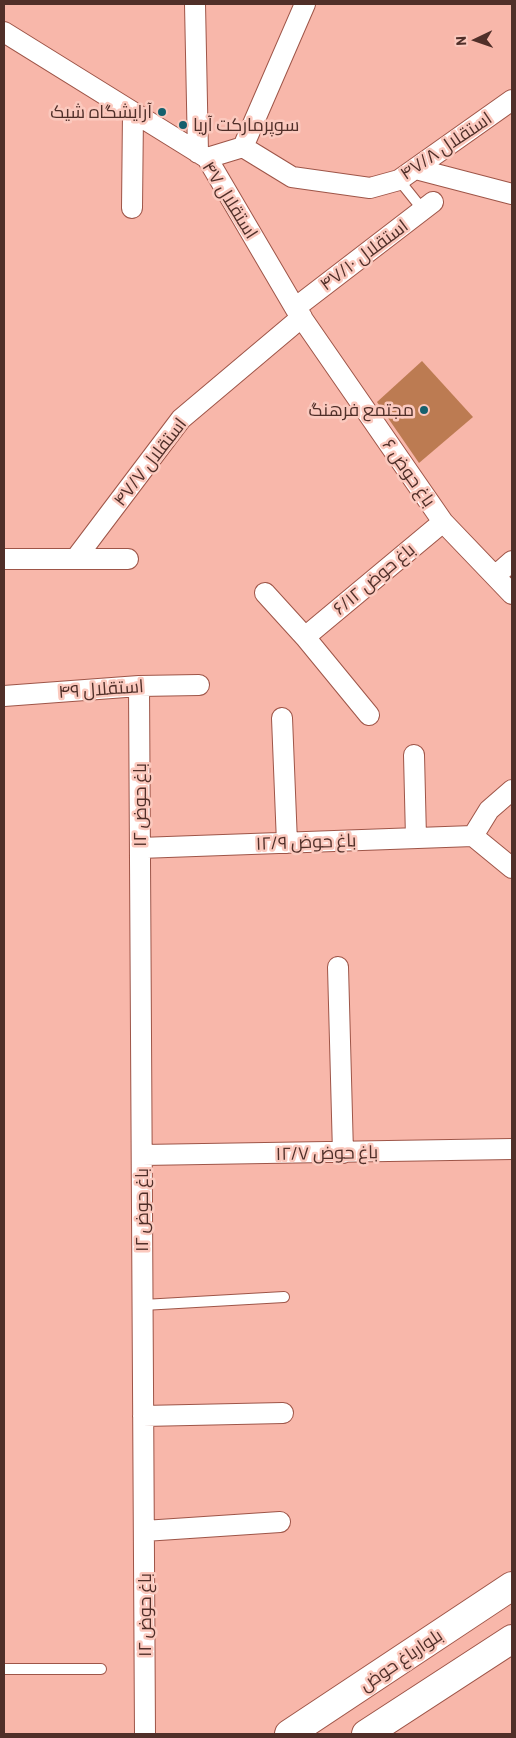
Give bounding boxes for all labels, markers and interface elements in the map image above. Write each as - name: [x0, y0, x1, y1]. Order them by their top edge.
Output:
- north arrow: [451, 15, 501, 65]
- text: N: [452, 36, 469, 46]
- place label: آرایشگاه شیک: [50, 101, 152, 123]
- marker: آرایشگاه شیک: [156, 106, 168, 118]
- street label: ۴۷/۸ استقلال: [396, 107, 496, 185]
- place label: سوپرمارکت آریا: [193, 114, 299, 136]
- marker: سوپرمارکت آریا: [177, 119, 189, 131]
- street label: ۴۷ استقلال: [198, 157, 262, 243]
- street label: ۴۷/۱۰ استقلال: [316, 215, 412, 295]
- place label: مجتمع فرهنگ: [309, 399, 414, 421]
- marker: مجتمع فرهنگ: [418, 404, 430, 416]
- street label: ۴۷/۷ استقلال: [109, 414, 191, 510]
- street label: ۶ باغ حوض: [378, 435, 440, 511]
- street label: ۶/۱۲ باغ حوض: [329, 539, 419, 619]
- street label: ۴۹ استقلال: [58, 675, 144, 703]
- street label: ۱۲ باغ حوض: [129, 763, 151, 847]
- street label: ۱۲/۹ باغ حوض: [255, 829, 357, 855]
- street label: ۱۲/۷ باغ حوض: [276, 1141, 378, 1165]
- street label: ۱۲ باغ حوض: [131, 1168, 153, 1252]
- street label: ۱۲ باغ حوض: [134, 1573, 156, 1657]
- street label: بلوارباغ حوض: [355, 1624, 447, 1696]

